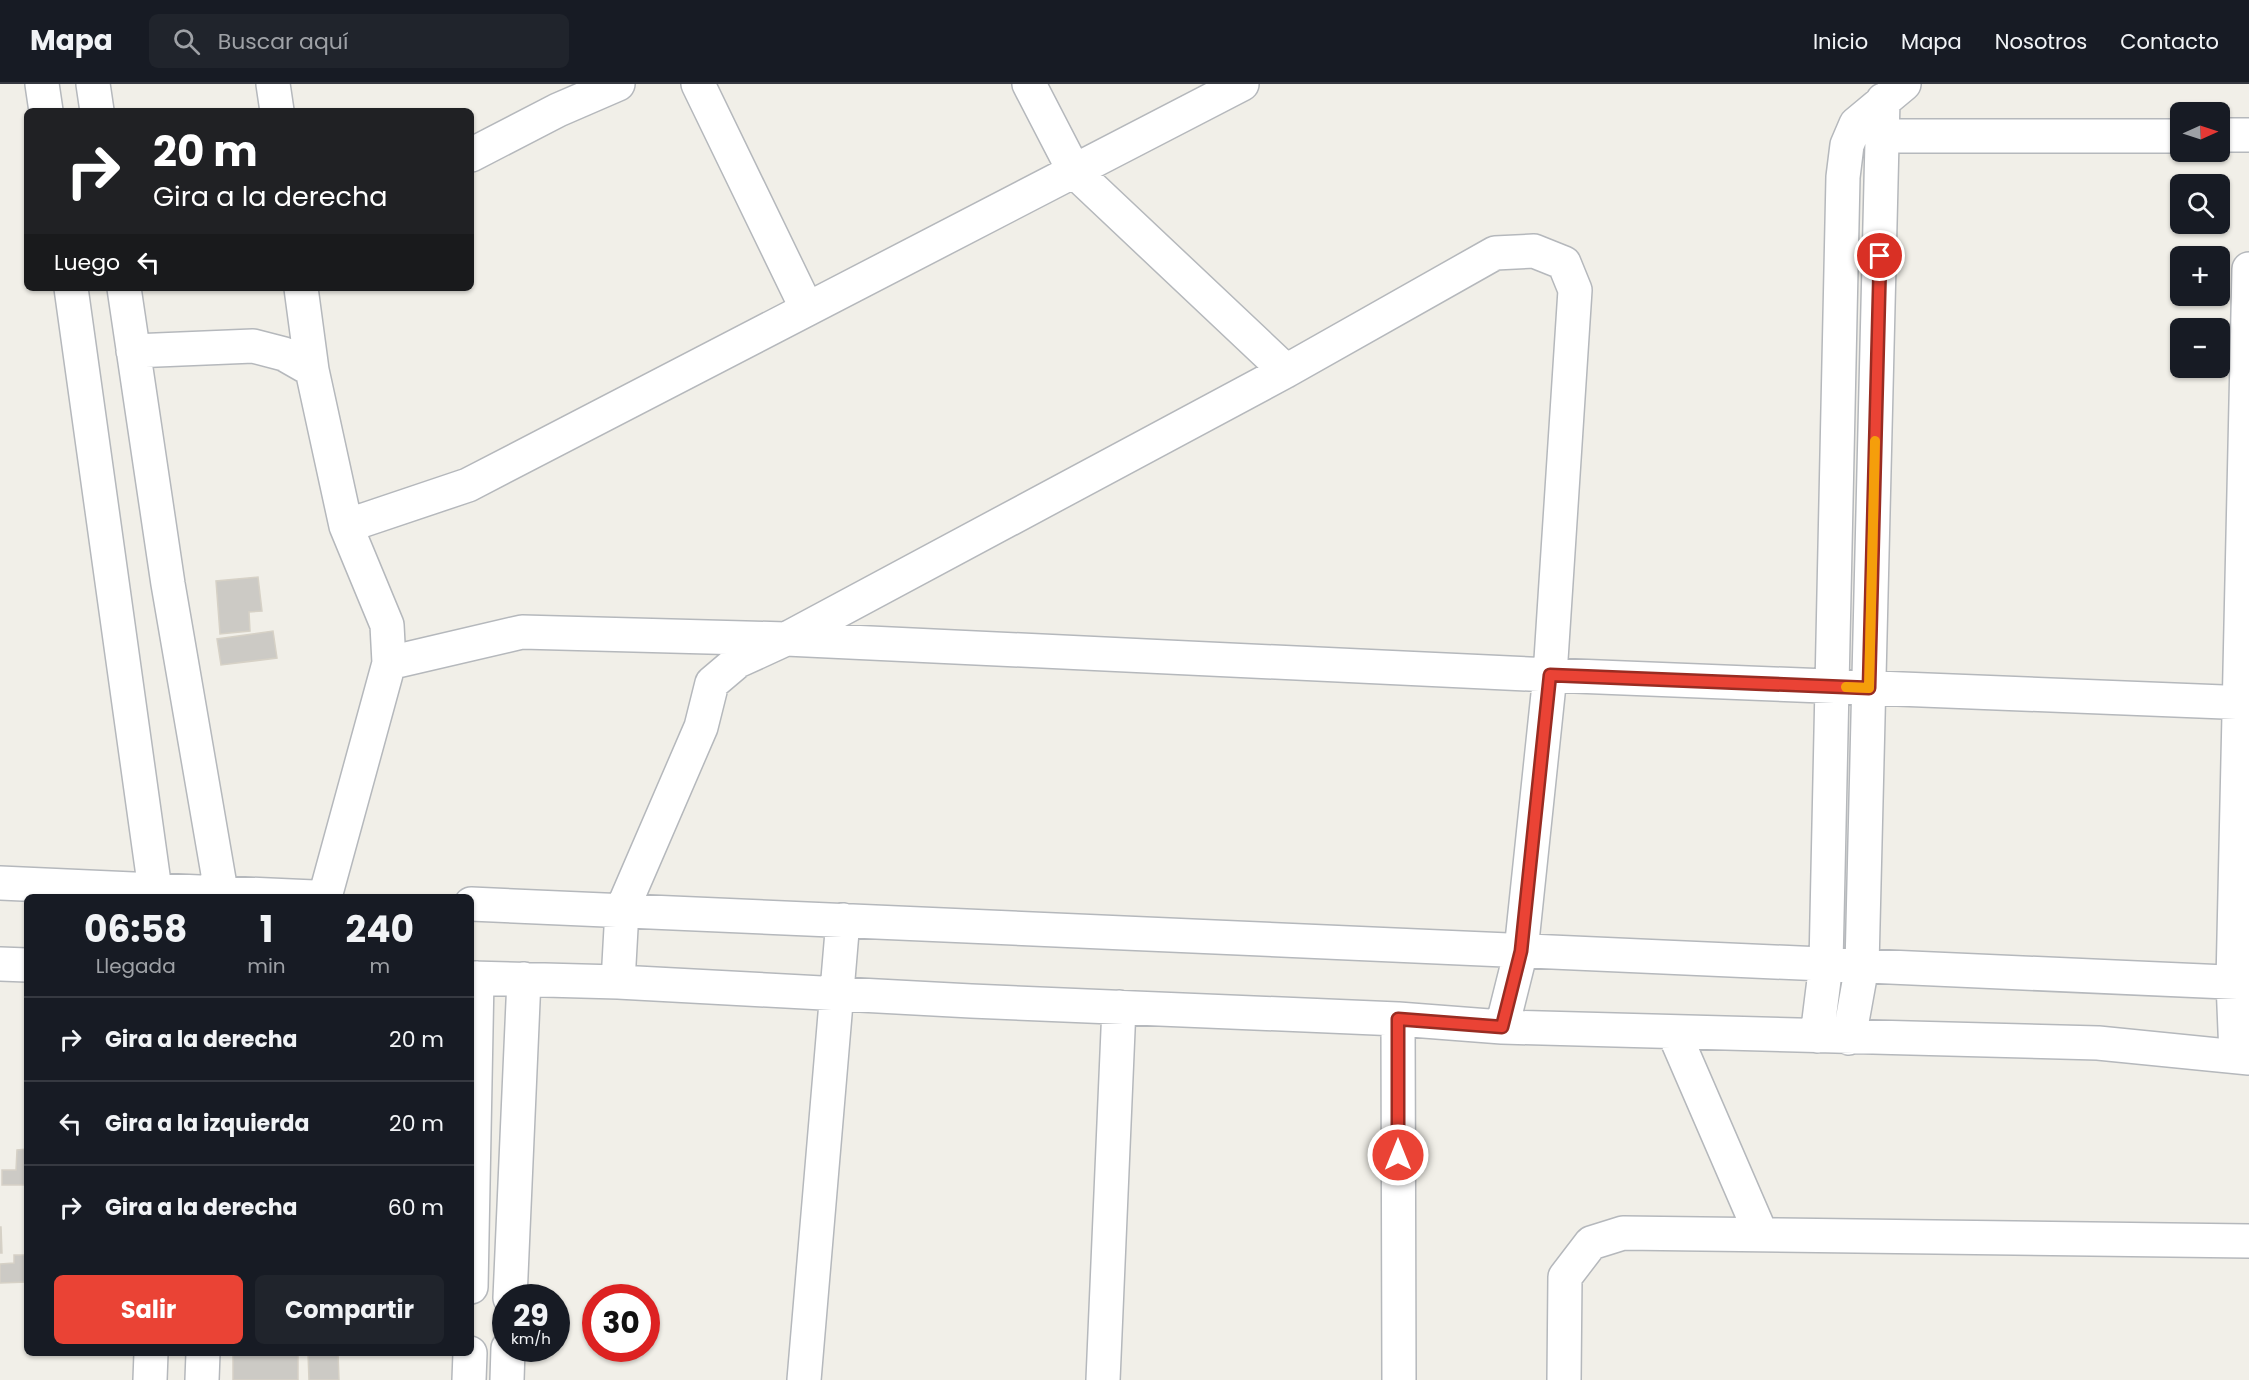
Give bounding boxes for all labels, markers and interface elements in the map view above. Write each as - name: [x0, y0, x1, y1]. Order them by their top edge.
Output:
- search box: [149, 14, 569, 68]
- text: Mapa: [30, 21, 113, 60]
- icon: search: [170, 25, 203, 58]
- text: Buscar aquí: [218, 26, 348, 57]
- text: Inicio: [1813, 27, 1868, 56]
- text: Mapa: [1901, 27, 1962, 56]
- text: Nosotros: [1995, 27, 2087, 56]
- text: Contacto: [2120, 27, 2219, 56]
- north arrow: [2170, 102, 2230, 162]
- map controls: [2170, 102, 2230, 378]
- text: 20 m: [153, 122, 258, 181]
- icon: right: [54, 132, 132, 210]
- button: search: [2170, 174, 2230, 234]
- text: Gira a la derecha: [153, 178, 387, 215]
- pin: [1854, 230, 1905, 281]
- icon: arrive: [1863, 239, 1896, 272]
- icon: left: [132, 246, 165, 279]
- button: +: [2170, 246, 2230, 306]
- text: Luego: [54, 247, 120, 278]
- button: −: [2170, 318, 2230, 378]
- text: 06:58: [84, 904, 187, 955]
- text: 1: [260, 904, 273, 955]
- text: 240: [346, 904, 414, 955]
- text: Llegada: [96, 952, 176, 980]
- text: min: [247, 952, 286, 980]
- text: m: [369, 952, 390, 980]
- icon: right: [54, 1023, 87, 1056]
- text: Gira a la derecha: [105, 1024, 298, 1055]
- text: 20 m: [389, 1024, 444, 1055]
- icon: left: [54, 1107, 87, 1140]
- text: Gira a la izquierda: [105, 1108, 309, 1139]
- text: 20 m: [389, 1108, 444, 1139]
- position arrow: [1366, 1123, 1430, 1187]
- icon: right: [54, 1191, 87, 1224]
- text: Gira a la derecha: [105, 1192, 298, 1223]
- text: 60 m: [388, 1192, 444, 1223]
- button: Salir: [54, 1275, 243, 1344]
- button: Compartir: [255, 1275, 444, 1344]
- speed limit sign: 30: [582, 1284, 660, 1362]
- text: 29: [513, 1294, 549, 1337]
- text: km/h: [511, 1328, 551, 1349]

